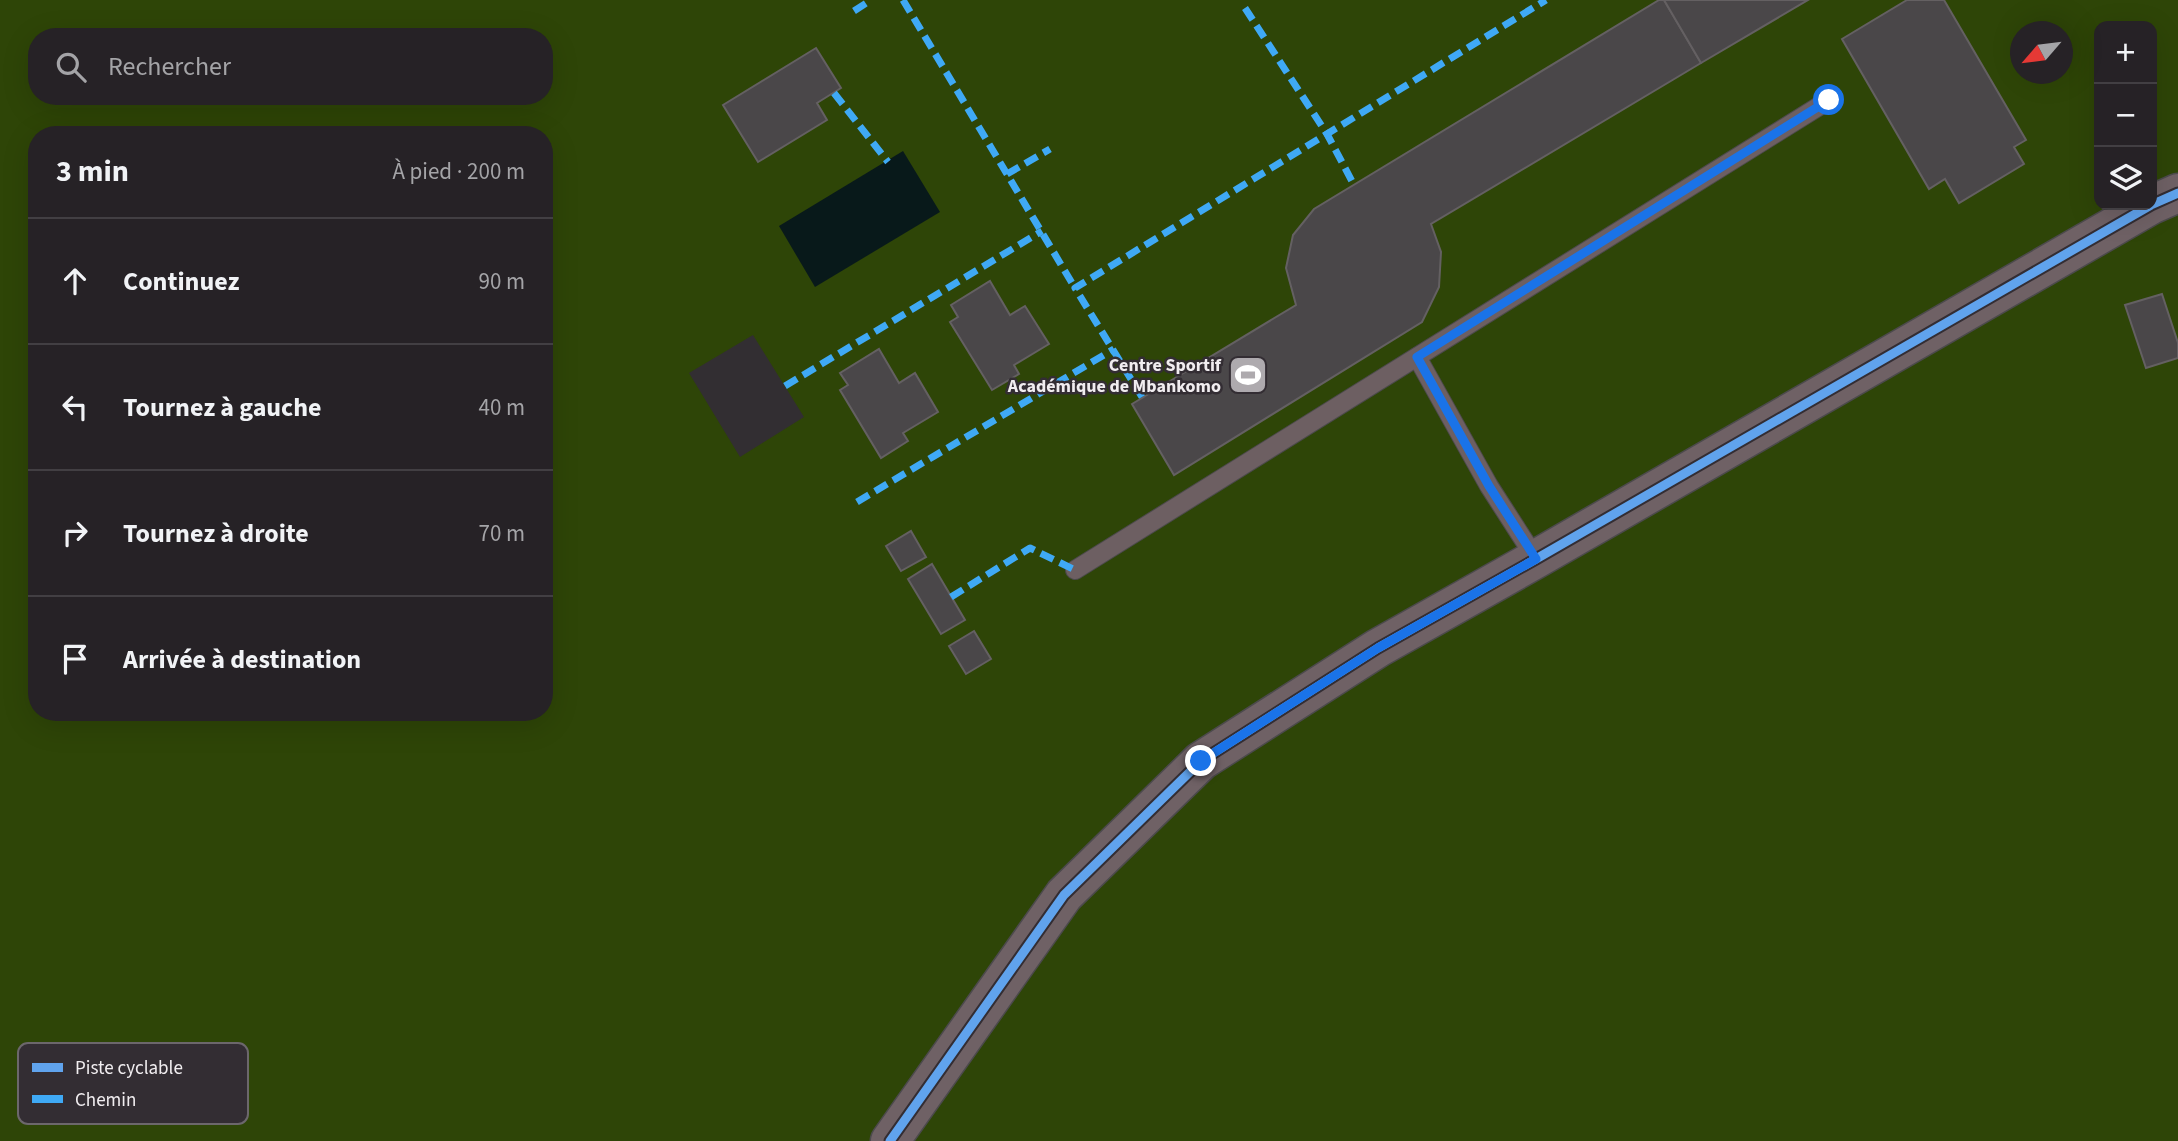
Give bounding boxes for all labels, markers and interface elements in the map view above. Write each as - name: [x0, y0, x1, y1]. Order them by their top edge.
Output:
- north arrow: [2010, 21, 2073, 84]
- map controls: [2094, 21, 2157, 210]
- button: +: [2094, 21, 2157, 84]
- search box: [28, 28, 553, 105]
- icon: search: [52, 48, 90, 86]
- text: Rechercher: [108, 48, 231, 85]
- route start: [1813, 84, 1844, 115]
- button: −: [2094, 84, 2157, 147]
- button: layers: [2094, 147, 2157, 210]
- text: 3 min: [56, 150, 129, 193]
- text: À pied · 200 m: [392, 155, 525, 188]
- icon: ahead: [56, 262, 94, 300]
- text: Continuez: [123, 263, 239, 300]
- text: 90 m: [478, 265, 525, 298]
- place label: Centre Sportif Académique de Mbankomo: [1007, 353, 1222, 399]
- sports icon: Centre Sportif Académique de Mbankomo: [1227, 354, 1269, 396]
- icon: left: [56, 388, 94, 426]
- text: Tournez à gauche: [123, 389, 322, 426]
- text: 40 m: [478, 391, 525, 424]
- icon: right: [56, 514, 94, 552]
- text: Tournez à droite: [123, 515, 309, 552]
- text: 70 m: [478, 517, 525, 550]
- icon: arrive: [56, 640, 94, 678]
- text: Arrivée à destination: [123, 641, 361, 678]
- route end: [1185, 745, 1216, 776]
- legend: [18, 1043, 248, 1124]
- text: Piste cyclable: [75, 1055, 183, 1082]
- text: Chemin: [75, 1087, 136, 1114]

